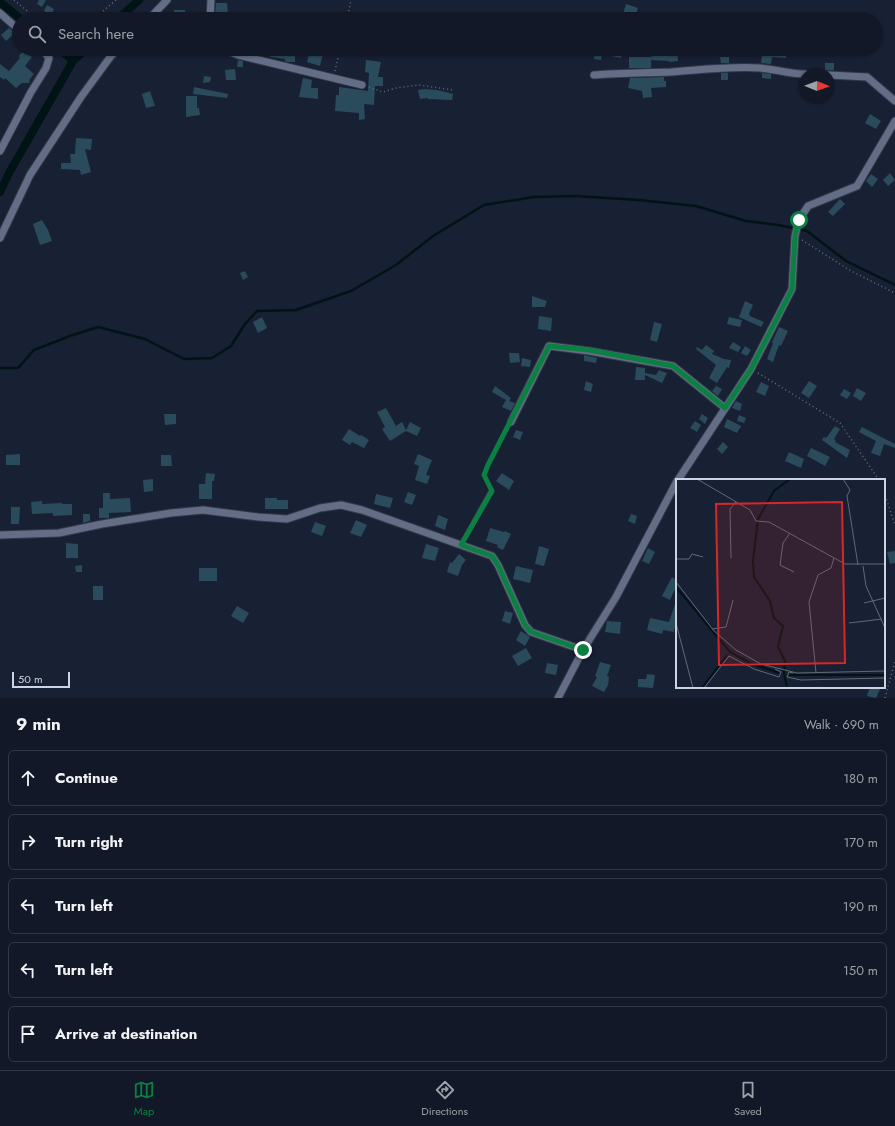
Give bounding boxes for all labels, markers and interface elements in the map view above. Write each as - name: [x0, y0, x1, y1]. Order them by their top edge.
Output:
- search box: [12, 12, 883, 56]
- icon: search: [26, 23, 48, 45]
- text: Search here: [58, 23, 134, 45]
- north arrow: [799, 68, 835, 104]
- route start: [790, 211, 808, 229]
- inset map: [676, 479, 885, 688]
- route end: [574, 641, 592, 659]
- scale bar: [12, 670, 70, 689]
- text: 50 m: [18, 671, 43, 687]
- text: 9 min: [16, 712, 61, 736]
- text: Walk · 690 m: [804, 715, 879, 734]
- icon: ahead: [17, 767, 39, 789]
- text: Continue: [55, 767, 118, 789]
- text: 180 m: [843, 769, 878, 788]
- icon: right: [17, 831, 39, 853]
- text: Turn right: [55, 831, 123, 853]
- text: 170 m: [843, 833, 878, 852]
- icon: left: [17, 895, 39, 917]
- text: Turn left: [55, 895, 113, 917]
- text: 190 m: [843, 897, 878, 916]
- icon: left: [17, 959, 39, 981]
- text: Turn left: [55, 959, 113, 981]
- text: 150 m: [843, 961, 878, 980]
- icon: arrive: [17, 1023, 39, 1045]
- text: Arrive at destination: [55, 1023, 197, 1045]
- tab: Map: [133, 1079, 155, 1119]
- tab: Directions: [421, 1079, 468, 1119]
- tab: Saved: [734, 1079, 762, 1119]

